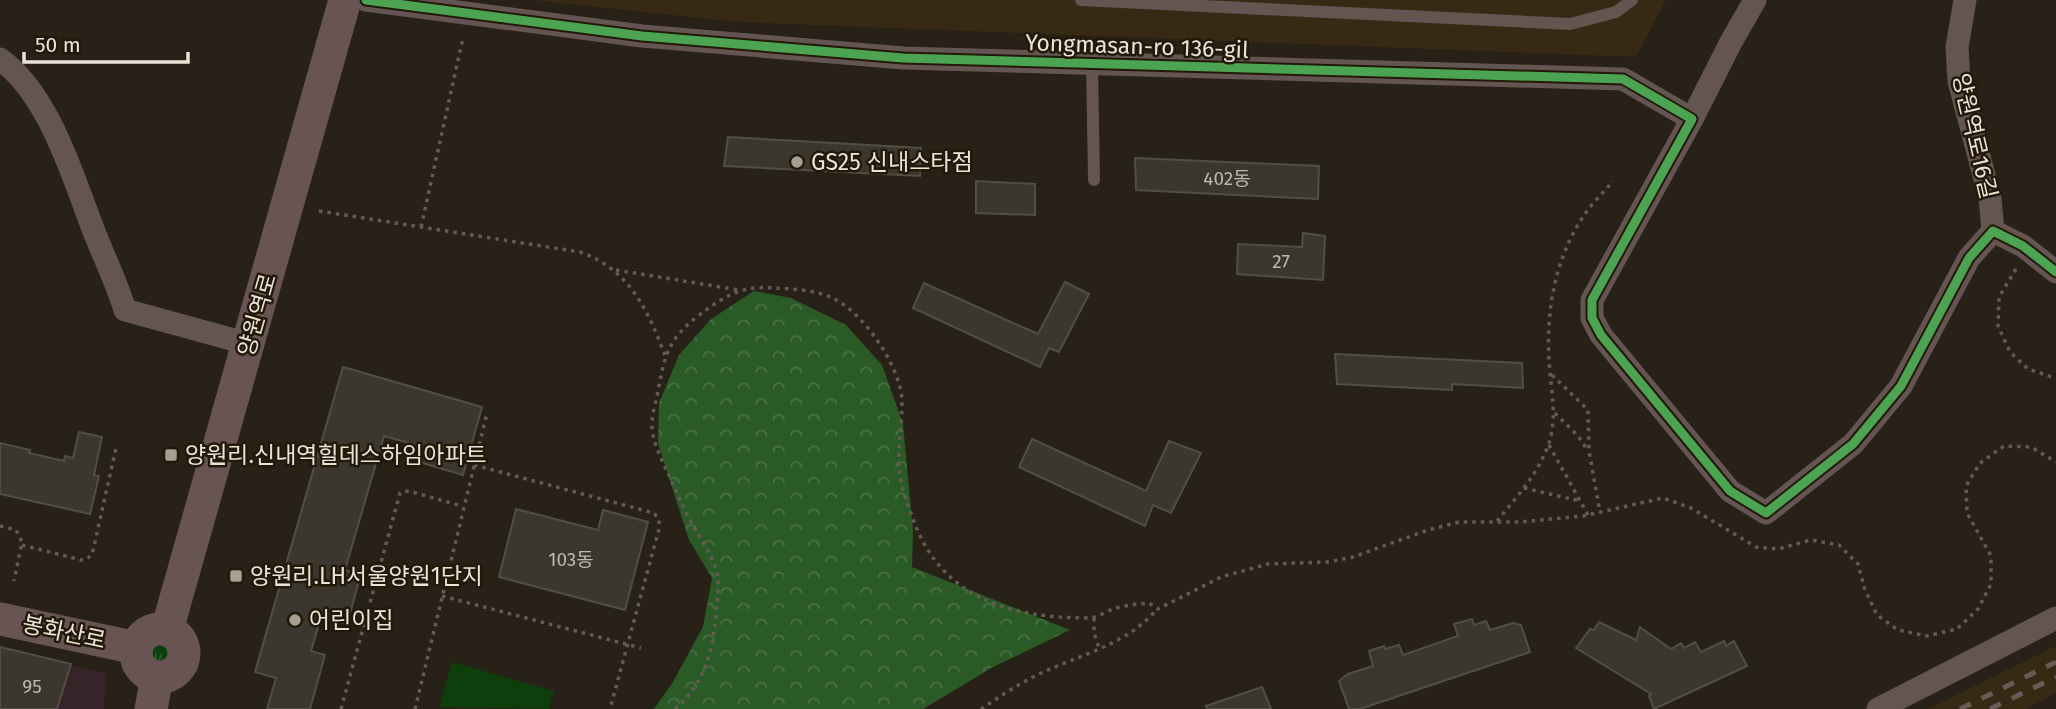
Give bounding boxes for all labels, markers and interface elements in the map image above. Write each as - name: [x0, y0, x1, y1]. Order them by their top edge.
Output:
- scale bar: [24, 21, 189, 65]
- street label: Yongmasan-ro 136-gil: [1025, 28, 1250, 64]
- text: 50 m: [35, 32, 81, 58]
- street label: 양원역로16길: [1947, 70, 2003, 202]
- place label: GS25 신내스타점: [811, 148, 973, 176]
- marker: GS25 신내스타점: [789, 154, 805, 170]
- house number: 402동: [1203, 167, 1251, 190]
- house number: 27: [1272, 250, 1290, 273]
- street label: 양원역로: [232, 270, 282, 360]
- place label: 양원리.신내역힐데스하임아파트: [185, 441, 487, 469]
- marker: 양원리.신내역힐데스하임아파트: [163, 447, 179, 463]
- house number: 103동: [548, 548, 594, 571]
- place label: 양원리.LH서울양원1단지: [250, 562, 483, 590]
- marker: 양원리.LH서울양원1단지: [228, 568, 244, 584]
- place label: 어린이집: [309, 606, 394, 634]
- street label: 봉화산로: [20, 610, 108, 654]
- marker: 어린이집: [287, 612, 303, 628]
- house number: 95: [22, 675, 42, 698]

